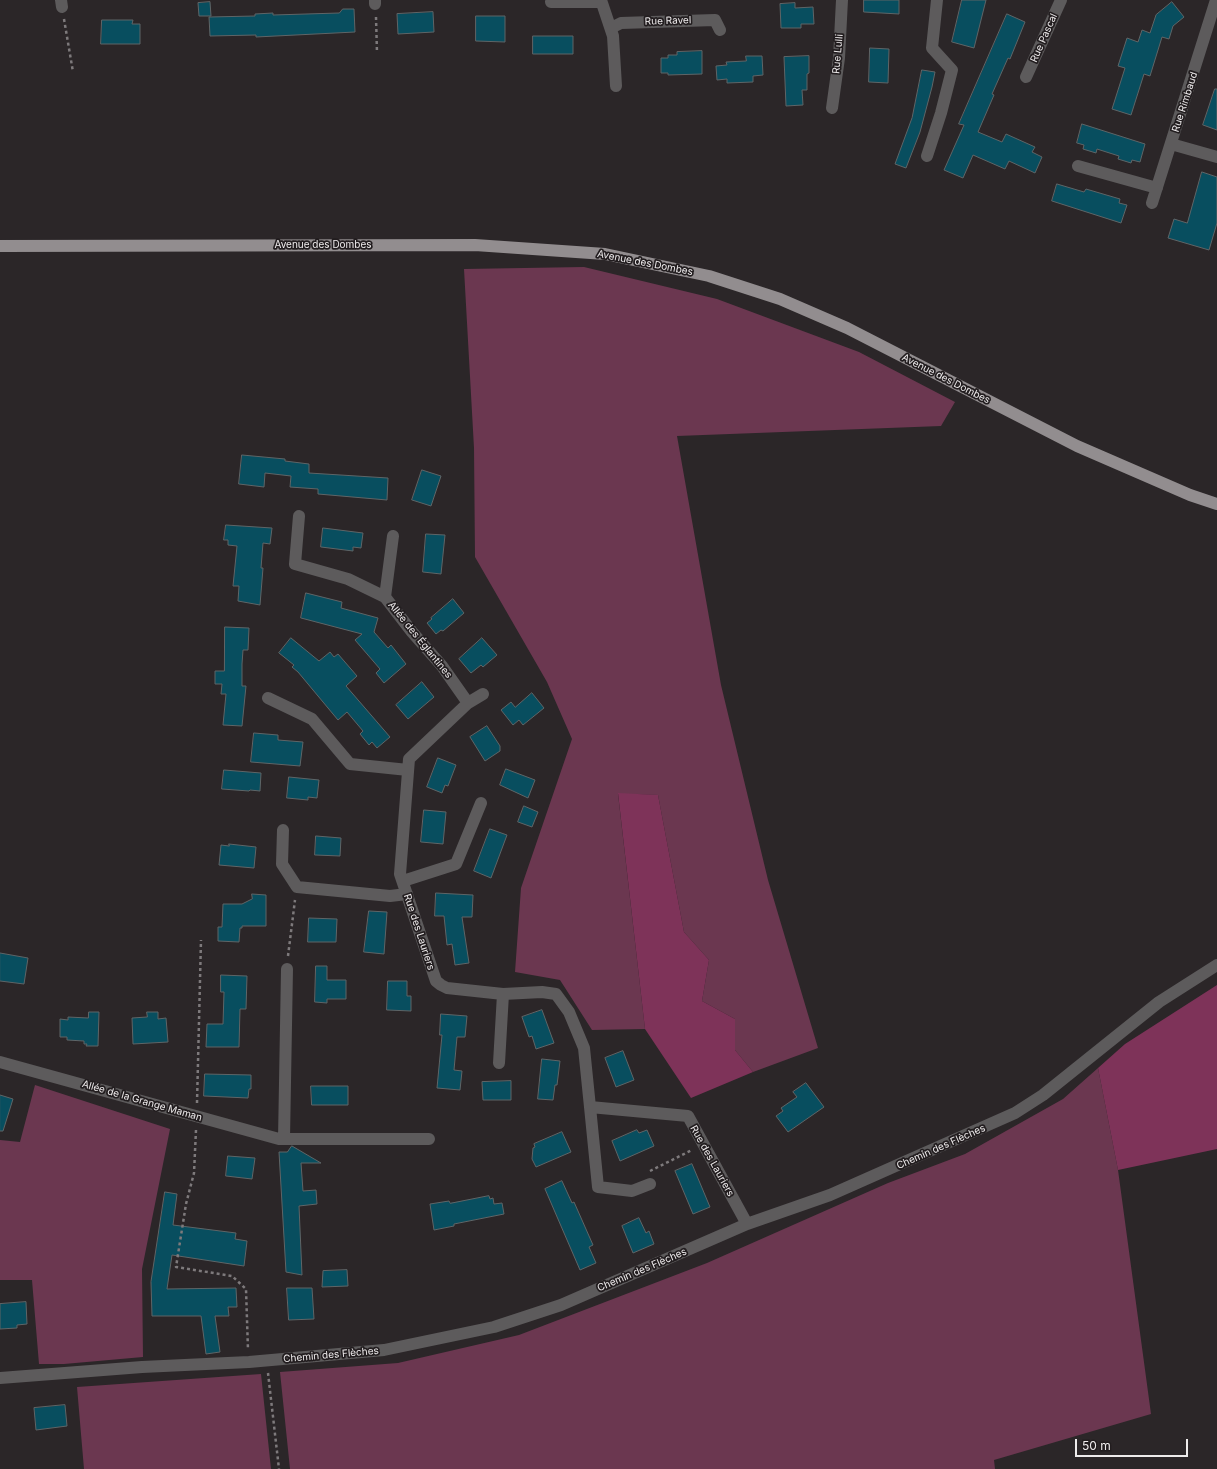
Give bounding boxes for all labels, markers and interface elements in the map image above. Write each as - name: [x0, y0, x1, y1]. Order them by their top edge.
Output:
- street label: Rue Pascal: [1028, 12, 1060, 64]
- street label: Rue Ravel: [645, 14, 691, 28]
- street label: Rue Lulli: [830, 34, 846, 74]
- street label: Rue Rimbaud: [1170, 70, 1200, 134]
- street label: Avenue des Dombes: [274, 239, 372, 251]
- street label: Avenue des Dombes: [596, 248, 694, 278]
- street label: Avenue des Dombes: [900, 352, 992, 406]
- street label: Allée des Églantines: [385, 599, 455, 681]
- street label: Rue des Lauriers: [401, 892, 437, 972]
- street label: Allée de la Grange Maman: [81, 1078, 203, 1124]
- street label: Chemin des Flèches: [895, 1122, 987, 1172]
- street label: Rue des Lauriers: [687, 1123, 737, 1199]
- street label: Chemin des Flèches: [596, 1246, 688, 1294]
- street label: Chemin des Flèches: [283, 1345, 379, 1365]
- scale bar: [1077, 1431, 1190, 1457]
- text: 50 m: [1082, 1438, 1111, 1453]

